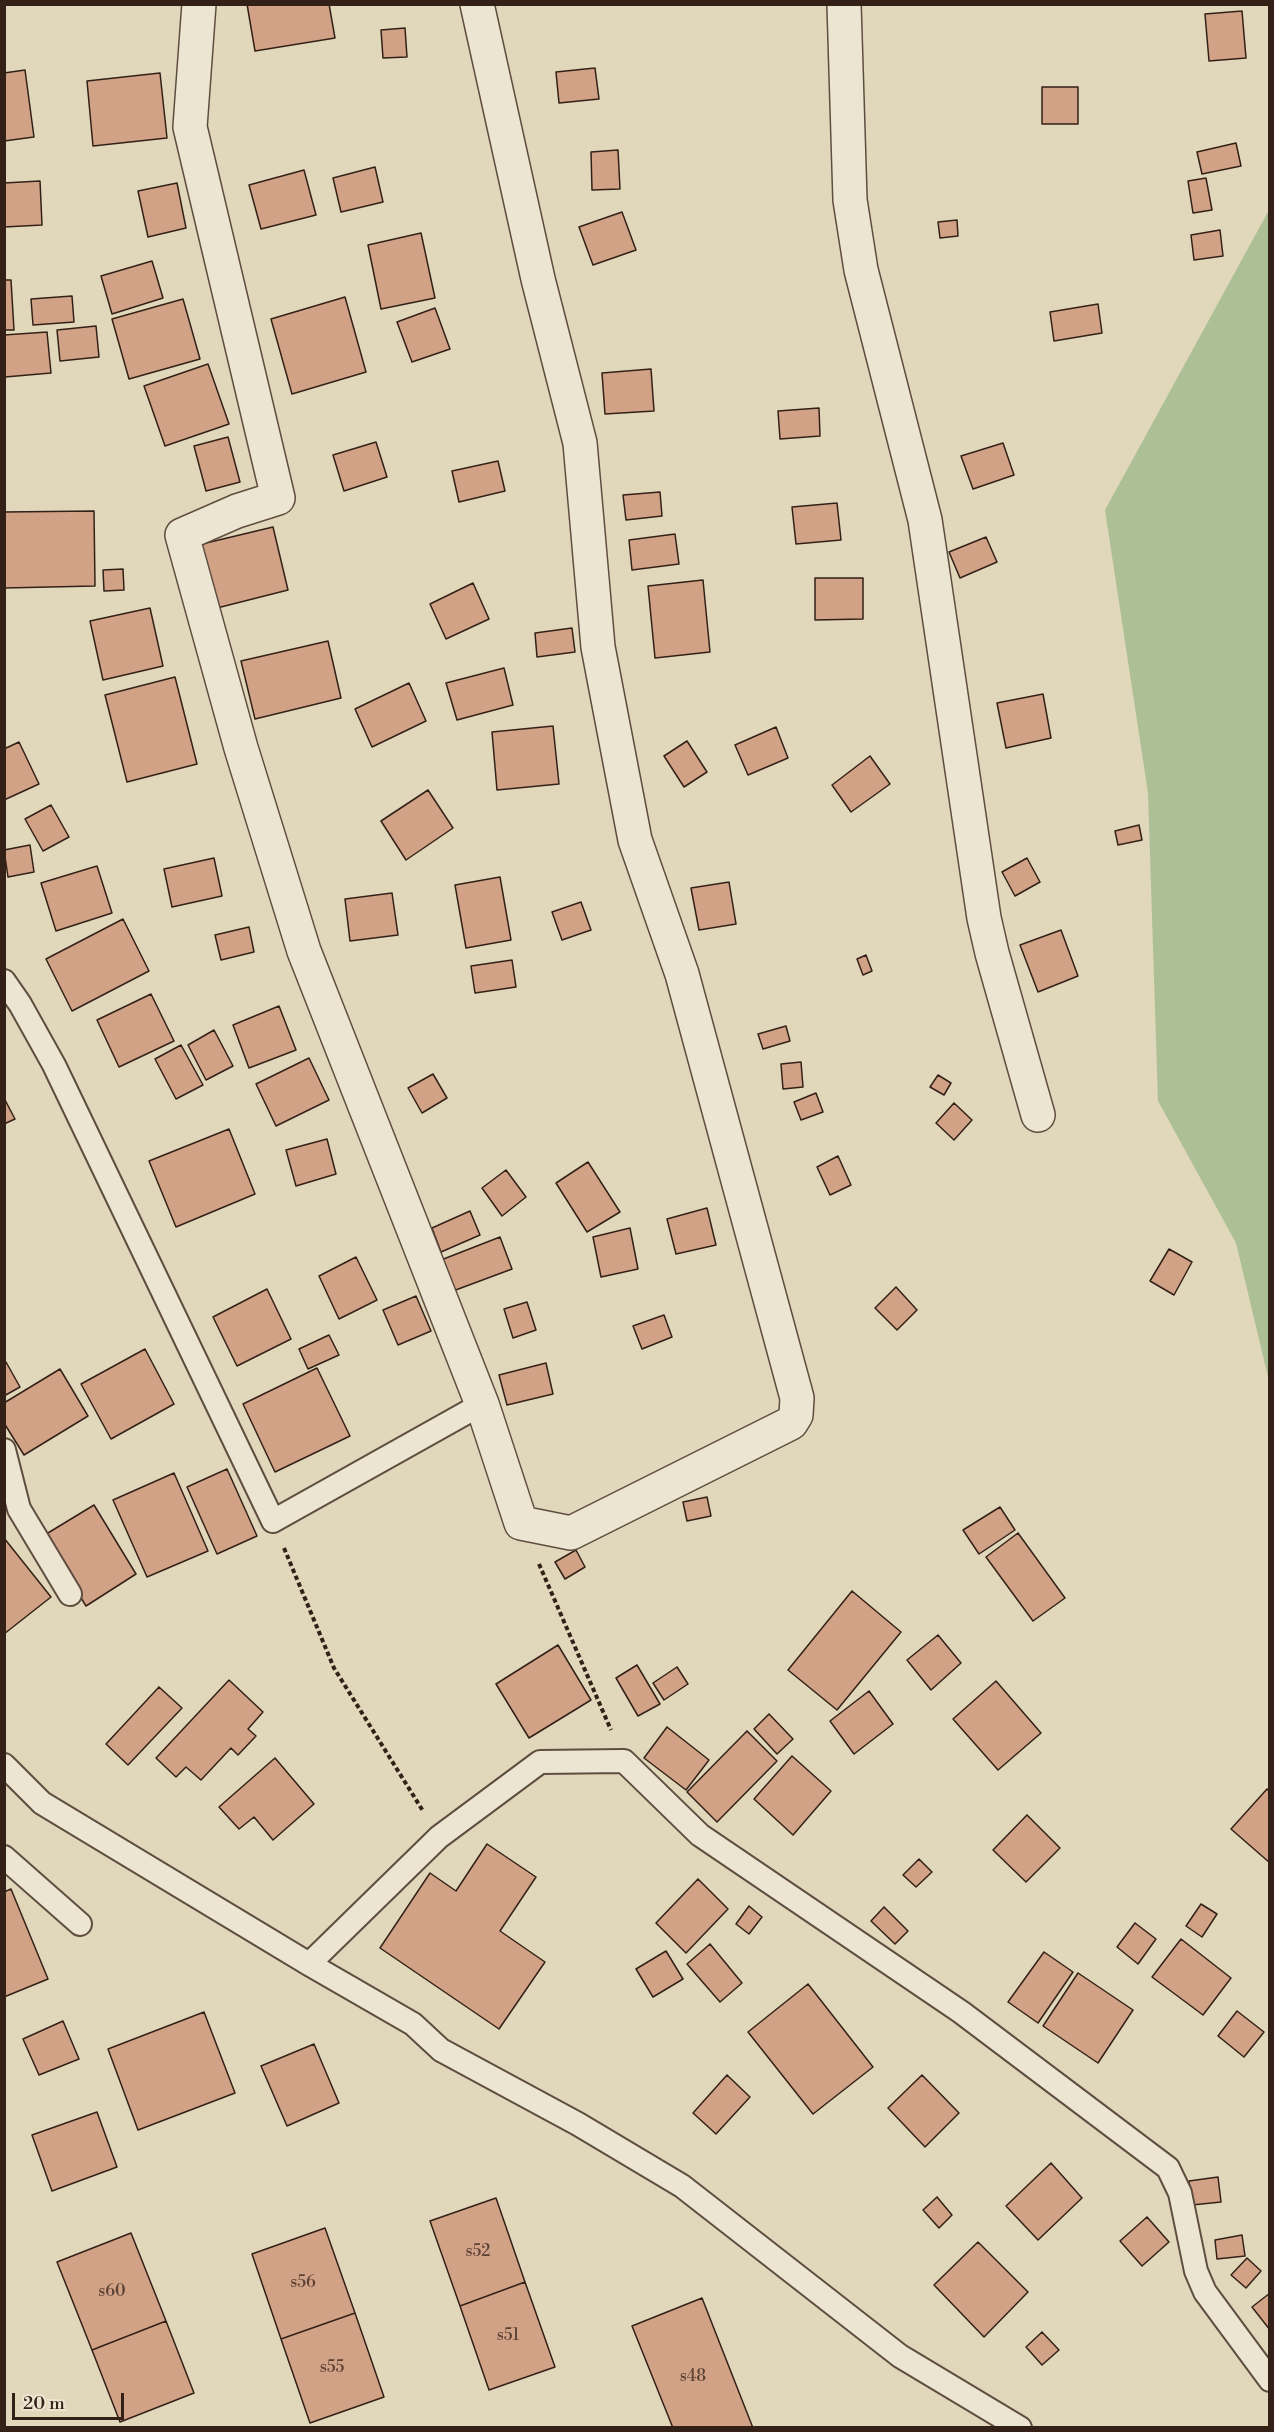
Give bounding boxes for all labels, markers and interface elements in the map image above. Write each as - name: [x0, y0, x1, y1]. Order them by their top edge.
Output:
- house number: s52: [466, 2242, 490, 2262]
- house number: s56: [290, 2273, 316, 2293]
- house number: s60: [98, 2282, 126, 2302]
- house number: s51: [497, 2326, 519, 2346]
- house number: s55: [320, 2358, 344, 2378]
- house number: s48: [680, 2367, 706, 2387]
- scale bar: [15, 2381, 128, 2419]
- text: 20 m: [23, 2392, 65, 2415]

